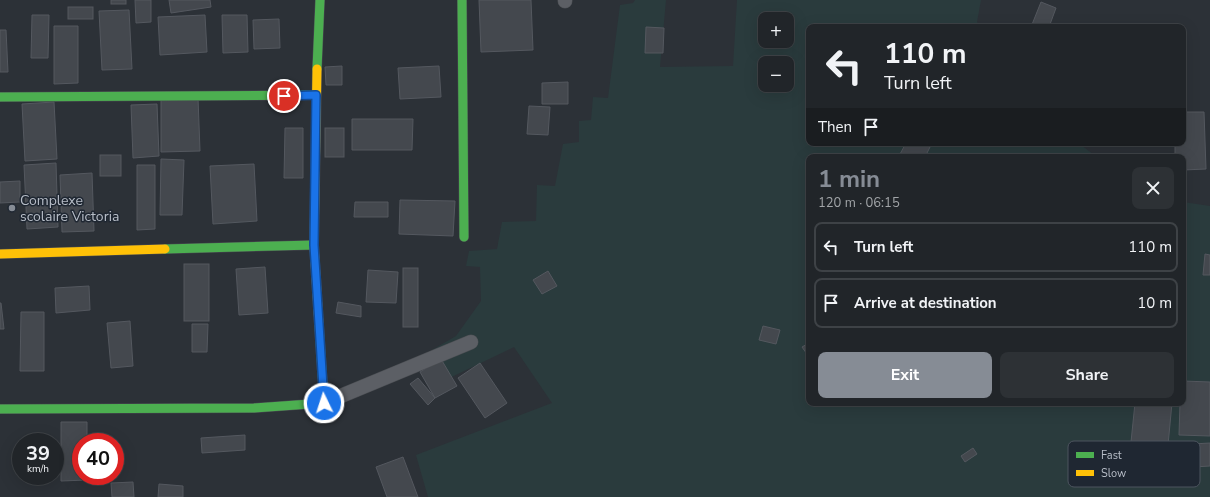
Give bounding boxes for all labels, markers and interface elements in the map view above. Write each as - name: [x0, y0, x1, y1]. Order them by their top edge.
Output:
- map controls: [758, 12, 794, 92]
- button: +: [758, 12, 794, 48]
- text: 110 m: [884, 35, 967, 73]
- icon: left: [818, 40, 870, 92]
- button: −: [758, 56, 794, 92]
- text: Turn left: [884, 71, 952, 95]
- pin: [267, 79, 301, 113]
- icon: arrive: [273, 85, 295, 107]
- icon: arrive: [860, 116, 882, 138]
- text: Then: [818, 117, 852, 137]
- text: 1 min: [818, 163, 880, 195]
- button: close: [1132, 167, 1174, 209]
- place label: Complexe scolaire Victoria: [20, 191, 119, 226]
- text: 120 m · 06:15: [818, 194, 900, 212]
- marker: Complexe scolaire Victoria: [7, 203, 17, 213]
- icon: left: [820, 236, 842, 258]
- text: Turn left: [854, 237, 913, 257]
- text: 110 m: [1128, 237, 1172, 257]
- icon: arrive: [820, 292, 842, 314]
- text: Arrive at destination: [854, 293, 997, 313]
- text: 10 m: [1137, 293, 1172, 313]
- button: Exit: [818, 352, 992, 398]
- button: Share: [1000, 352, 1174, 398]
- position arrow: [303, 382, 345, 424]
- speed limit sign: 40: [72, 433, 124, 485]
- text: 39: [26, 440, 50, 467]
- legend: [1068, 441, 1200, 487]
- text: Fast: [1101, 448, 1122, 463]
- text: km/h: [27, 462, 49, 476]
- text: Slow: [1101, 466, 1126, 481]

